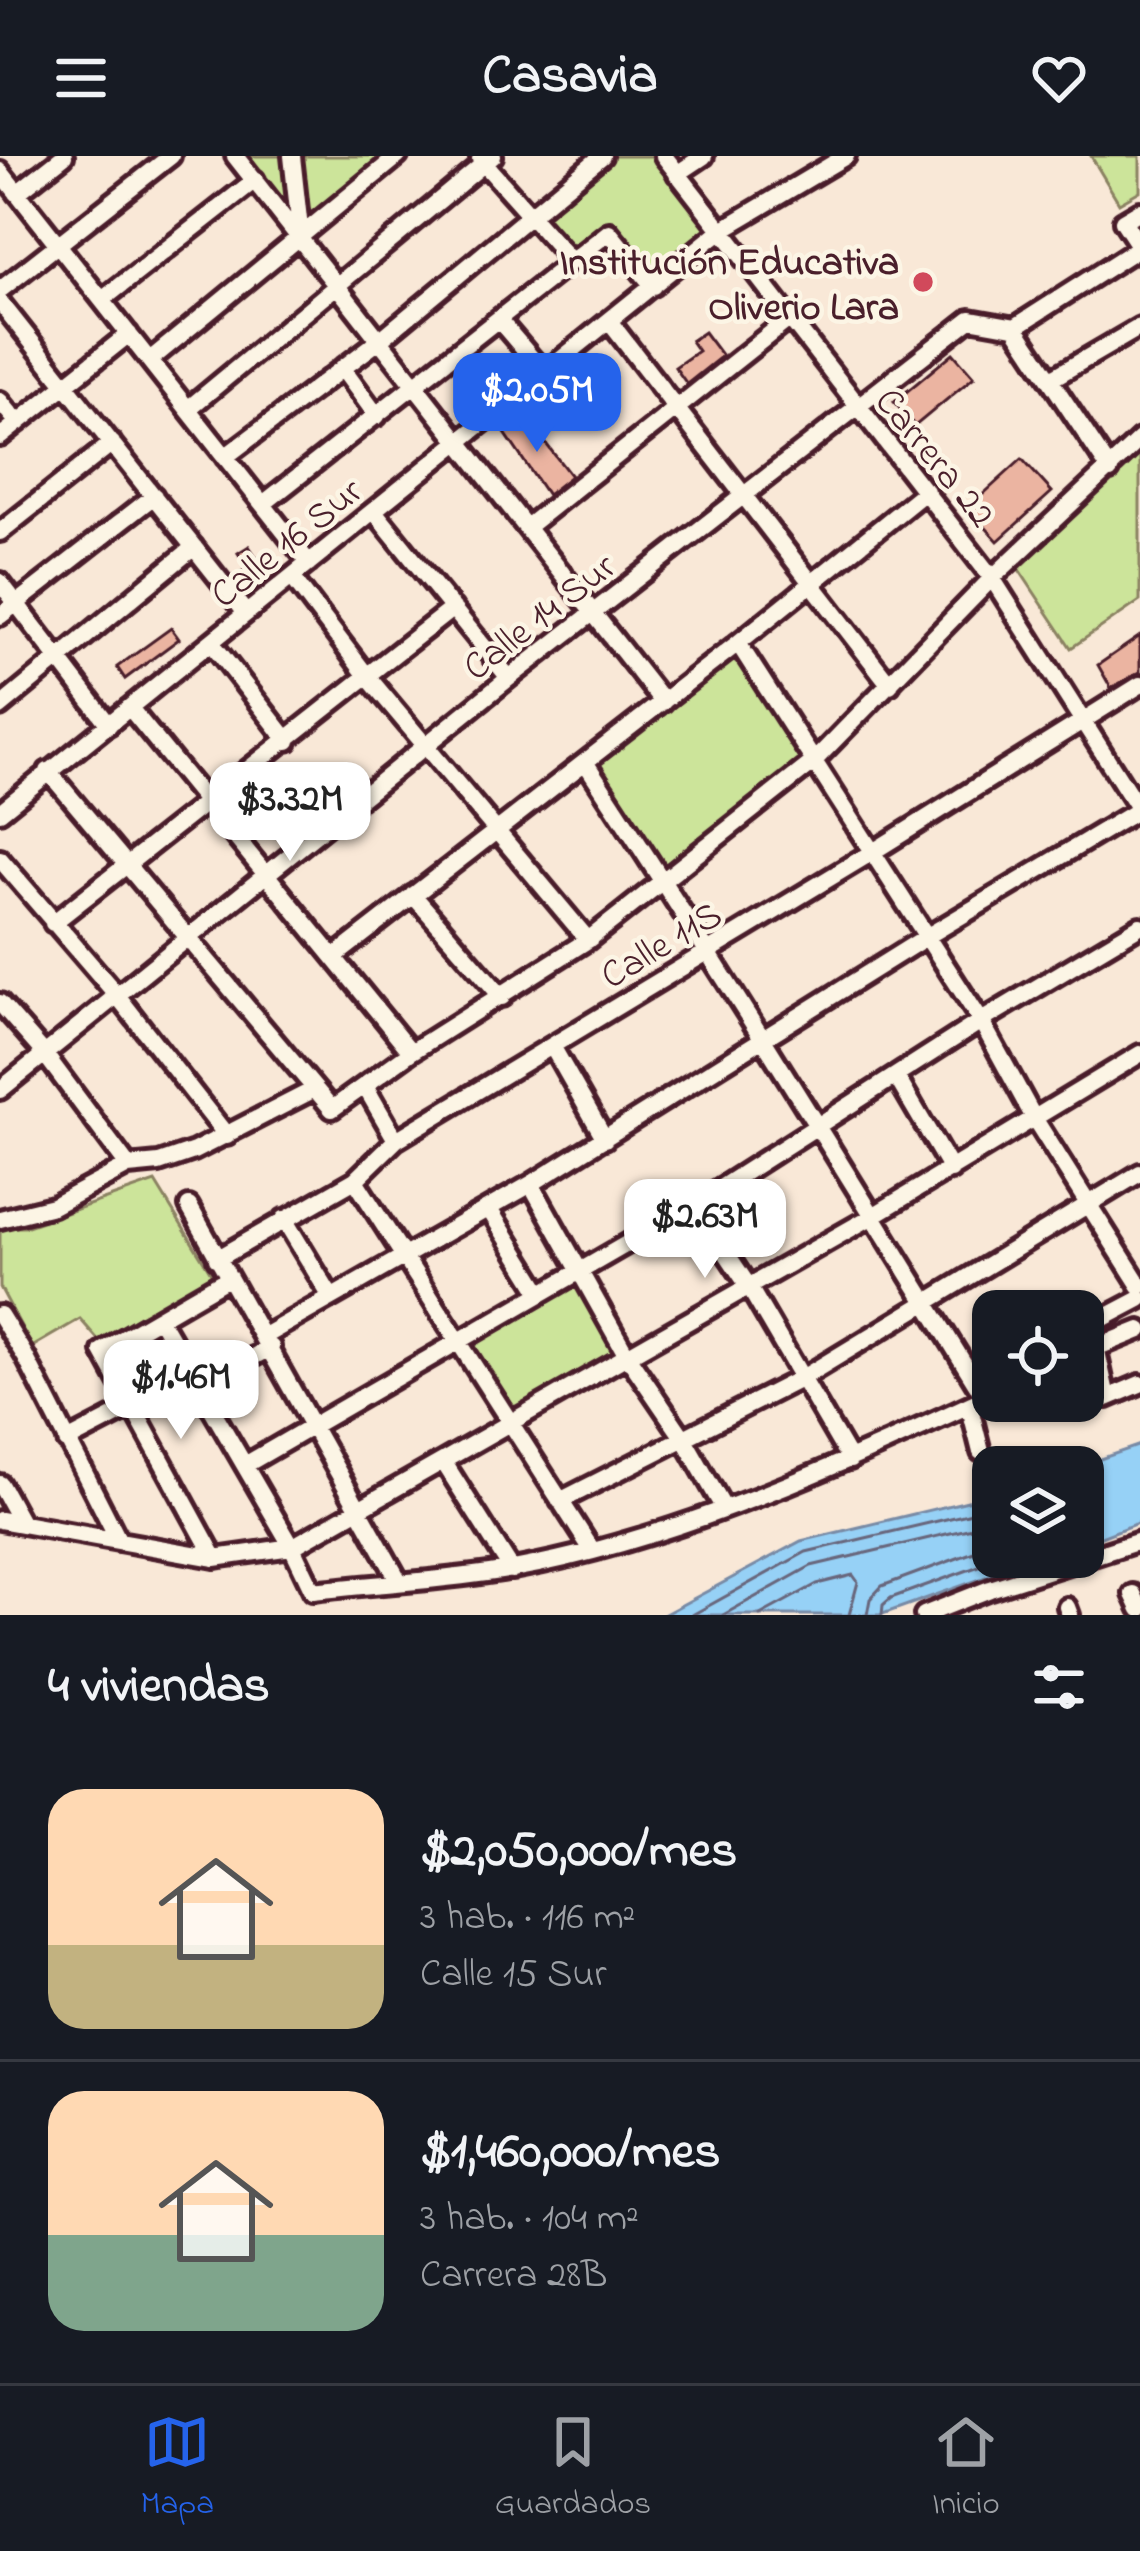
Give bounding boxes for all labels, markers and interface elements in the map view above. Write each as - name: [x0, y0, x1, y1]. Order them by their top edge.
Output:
- text: Casavia: [482, 39, 658, 117]
- icon: menu: [48, 45, 114, 111]
- icon: heart: [1026, 45, 1092, 111]
- place label: Institución Educativa Oliverio Lara: [559, 236, 899, 338]
- marker: Institución Educativa Oliverio Lara: [910, 269, 936, 295]
- pin: $2.05M: [439, 353, 635, 455]
- text: $2.05M: [480, 363, 594, 420]
- street label: Carrera 22: [859, 376, 1008, 541]
- street label: Calle 16 Sur: [199, 465, 377, 624]
- street label: Calle 14 Sur: [452, 540, 630, 697]
- pin: $3.32M: [192, 762, 388, 864]
- text: $3.32M: [237, 772, 343, 829]
- street label: Calle 11S: [591, 888, 734, 1005]
- pin: $2.63M: [607, 1179, 803, 1281]
- text: $2.63M: [651, 1189, 759, 1246]
- map controls: [972, 1290, 1104, 1578]
- button: locate: [972, 1290, 1104, 1422]
- pin: $1.46M: [83, 1340, 279, 1442]
- text: $1.46M: [131, 1350, 231, 1407]
- button: layers: [972, 1446, 1104, 1578]
- text: 4 viviendas: [48, 1650, 270, 1725]
- icon: filters: [1026, 1654, 1092, 1720]
- text: $2,050,000/mes: [420, 1815, 737, 1890]
- icon: home: [144, 1837, 288, 1981]
- text: 3 hab. · 116 m²: [420, 1890, 635, 1947]
- text: Calle 15 Sur: [420, 1947, 607, 2004]
- text: $1,460,000/mes: [420, 2116, 720, 2191]
- icon: home: [144, 2139, 288, 2283]
- text: 3 hab. · 104 m²: [420, 2191, 639, 2248]
- text: Carrera 28B: [420, 2248, 607, 2305]
- tab: Mapa: [140, 2409, 214, 2529]
- tab: Guardados: [495, 2409, 651, 2529]
- tab: Inicio: [932, 2409, 1000, 2529]

